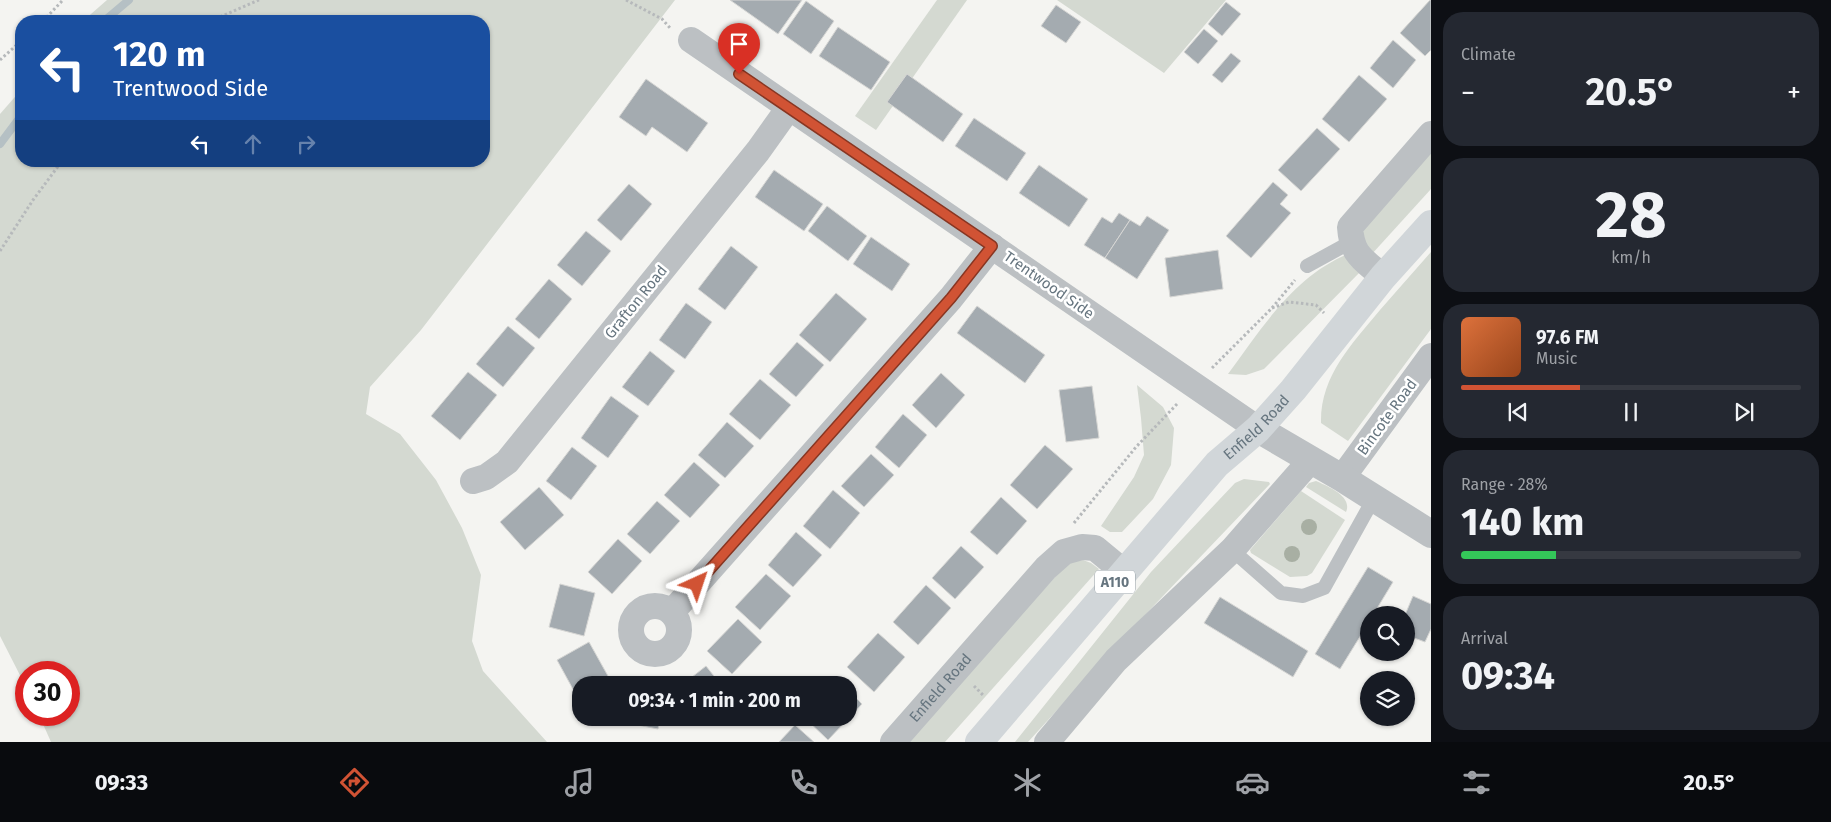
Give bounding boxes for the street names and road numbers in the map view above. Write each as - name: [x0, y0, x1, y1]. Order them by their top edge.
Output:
- street label: Trentwood Side: [1001, 247, 1097, 323]
- street label: Grafton Road: [601, 262, 671, 342]
- street label: Bincote Road: [1353, 375, 1421, 459]
- street label: Enfield Road: [1220, 391, 1293, 464]
- road number: A110: [1095, 570, 1135, 594]
- street label: Enfield Road: [906, 650, 976, 726]

